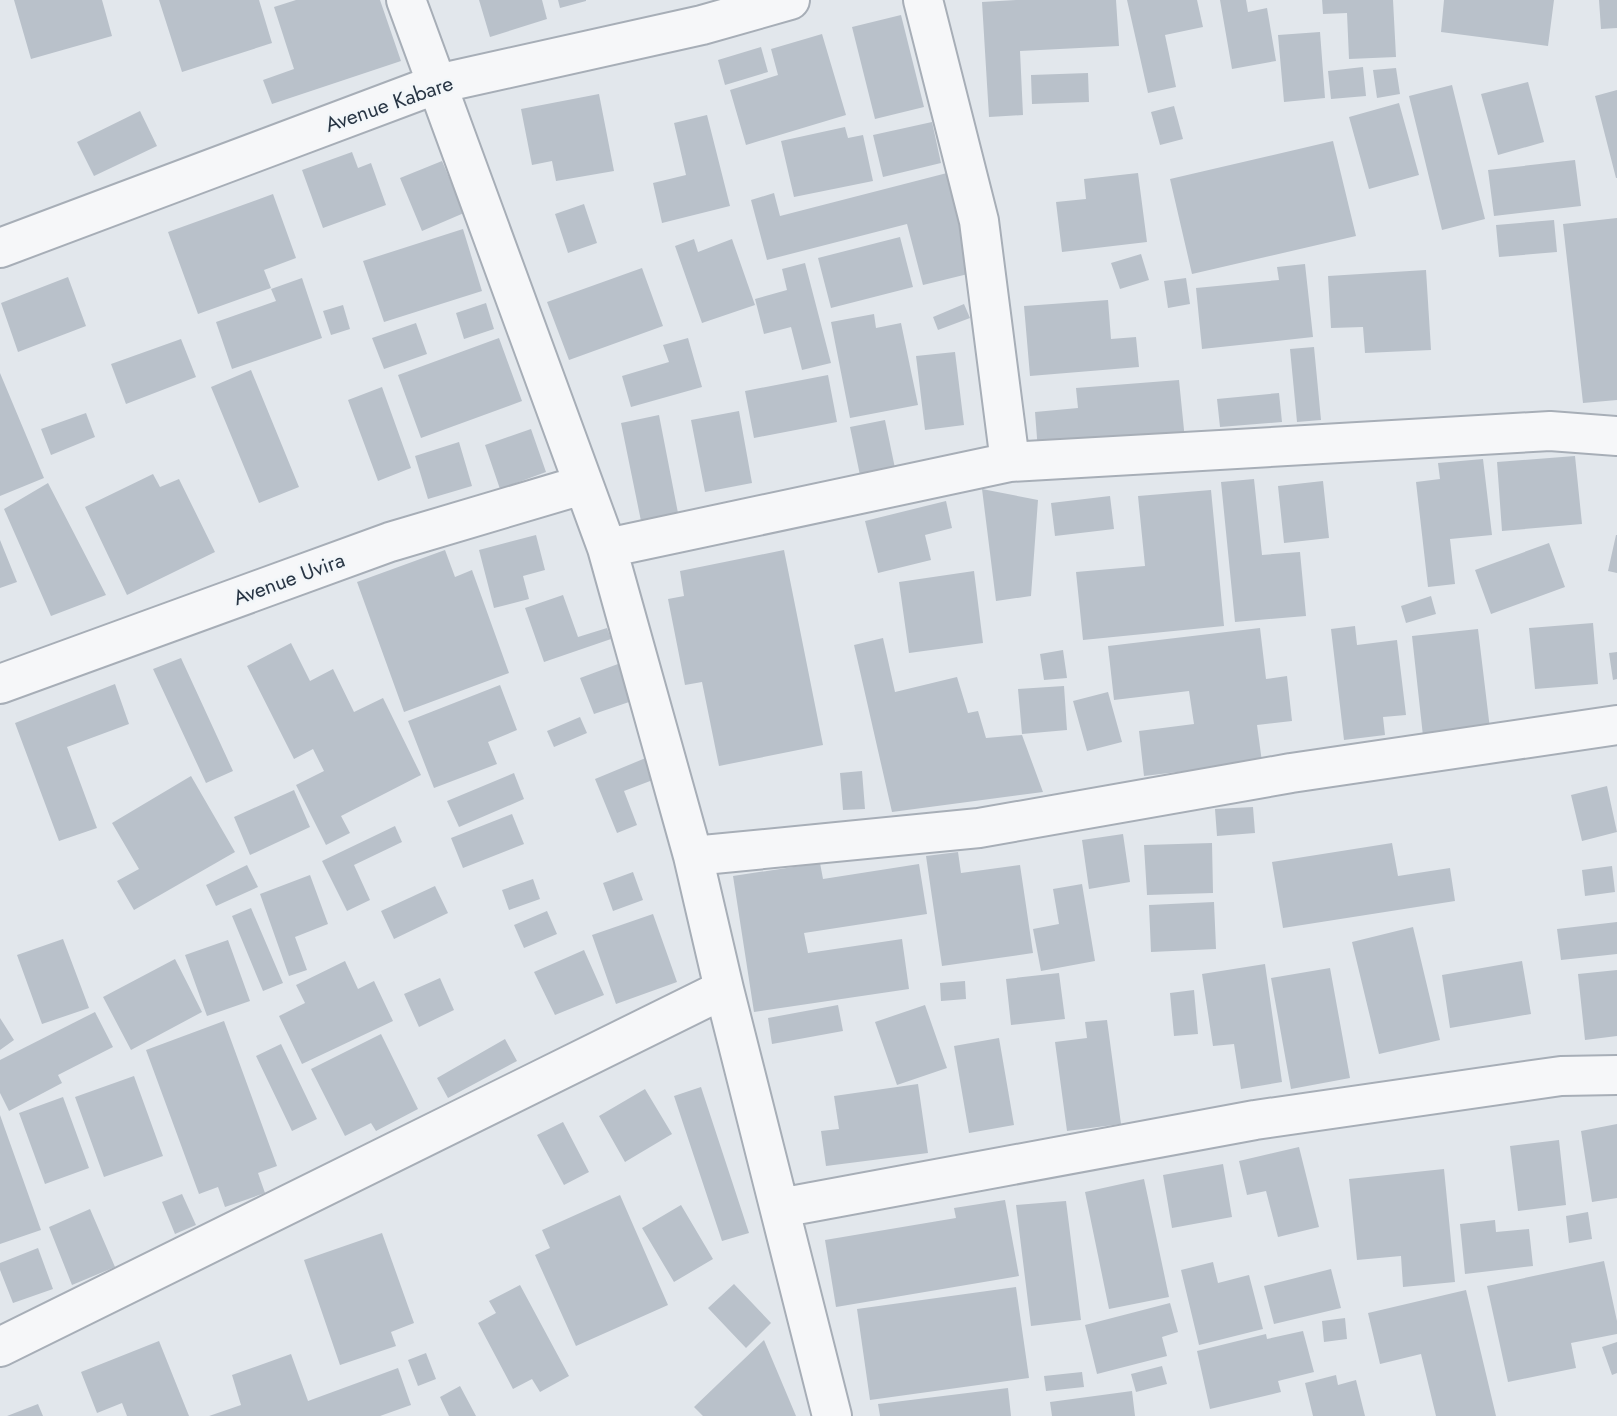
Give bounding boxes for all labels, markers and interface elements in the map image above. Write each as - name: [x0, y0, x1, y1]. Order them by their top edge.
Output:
- street label: Avenue Kabare: [321, 68, 457, 140]
- street label: Avenue Uvira: [229, 545, 349, 613]

